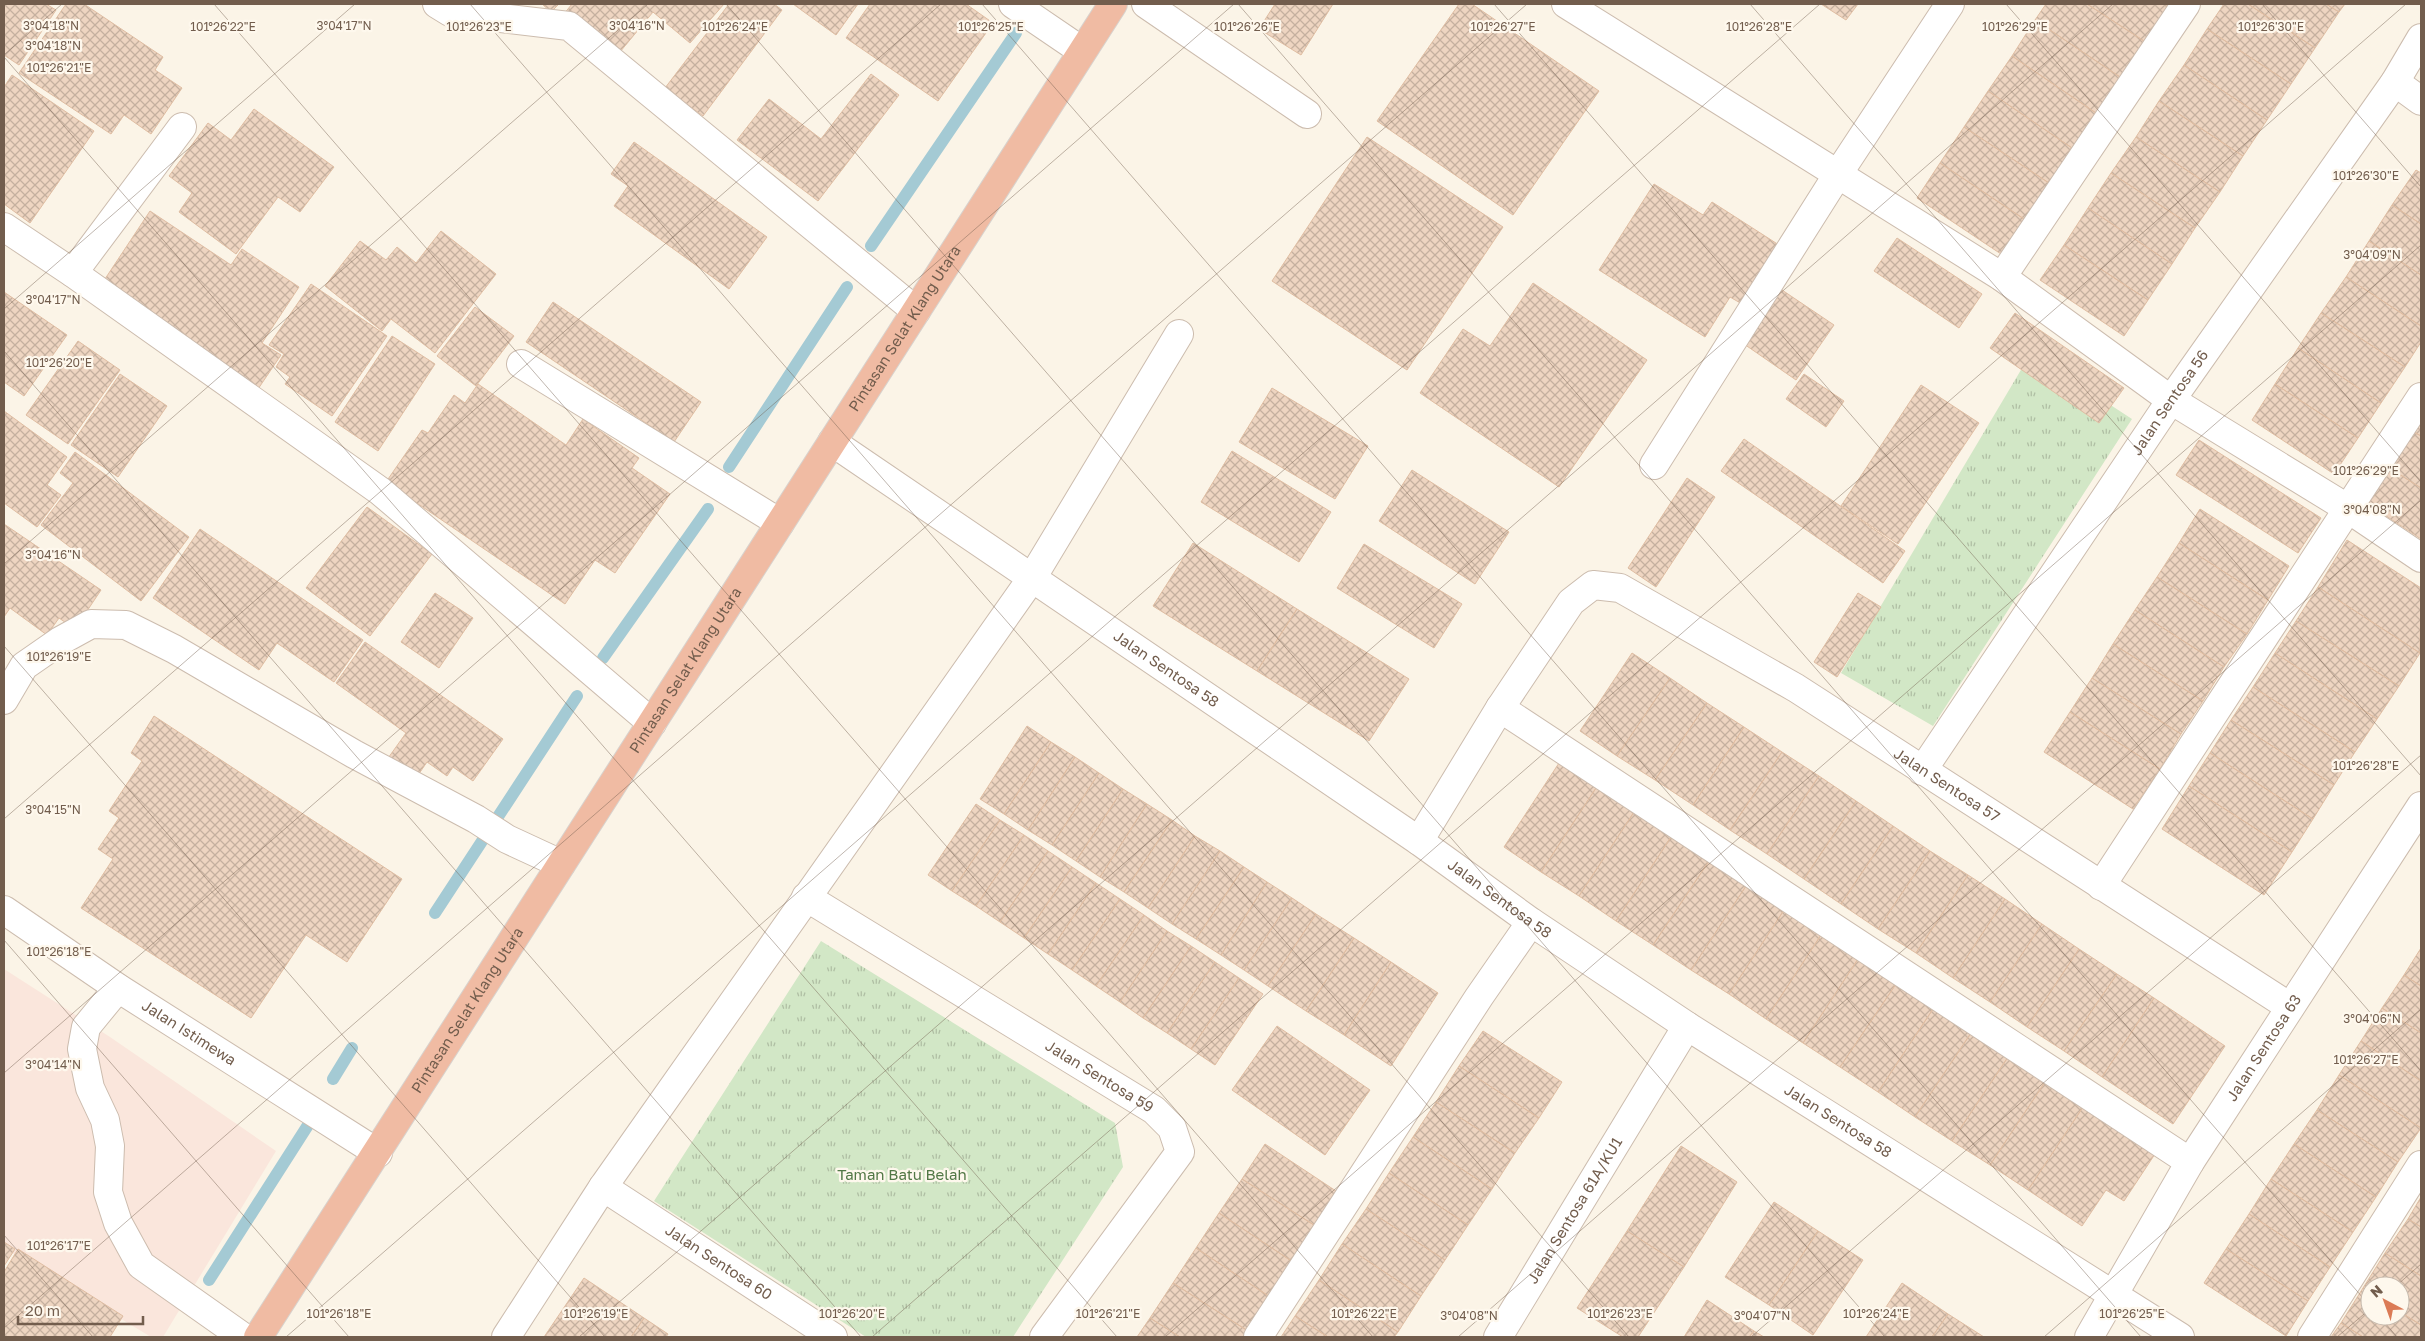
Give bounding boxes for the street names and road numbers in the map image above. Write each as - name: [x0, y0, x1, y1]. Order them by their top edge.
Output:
- street label: Pintasan Selat Klang Utara: [844, 242, 964, 414]
- street label: Jalan Sentosa 56: [2127, 346, 2211, 458]
- street label: Pintasan Selat Klang Utara: [625, 584, 745, 756]
- street label: Jalan Sentosa 58: [1111, 626, 1223, 710]
- street label: Jalan Sentosa 57: [1891, 744, 2003, 825]
- street label: Jalan Sentosa 58: [1445, 855, 1556, 941]
- street label: Pintasan Selat Klang Utara: [407, 924, 526, 1096]
- street label: Jalan Sentosa 63: [2222, 991, 2304, 1104]
- street label: Jalan Istimewa: [139, 996, 240, 1069]
- street label: Jalan Sentosa 59: [1043, 1036, 1157, 1116]
- street label: Jalan Sentosa 58: [1781, 1080, 1896, 1161]
- street label: Jalan Sentosa 61A/KU1: [1523, 1134, 1625, 1286]
- street label: Jalan Sentosa 60: [662, 1220, 776, 1303]

